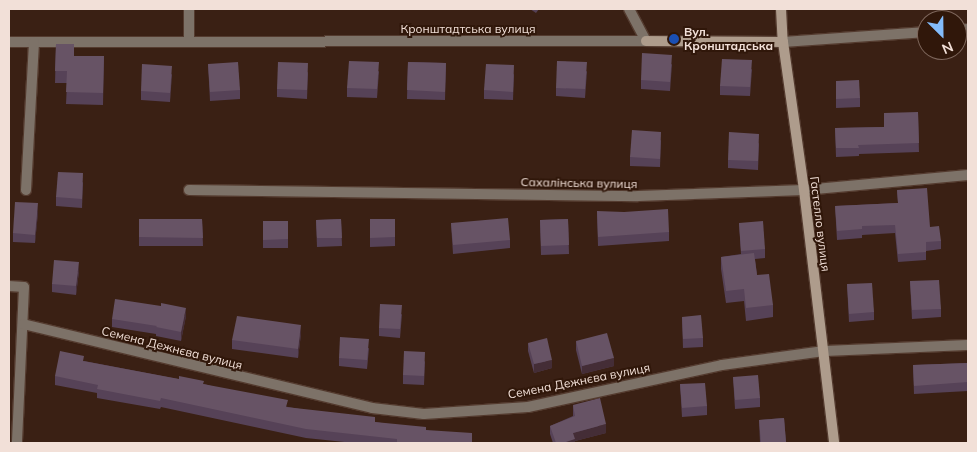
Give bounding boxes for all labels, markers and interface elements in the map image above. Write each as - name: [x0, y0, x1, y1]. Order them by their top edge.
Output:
- north arrow: [917, 10, 967, 60]
- street label: Кронштадтська вулиця: [400, 22, 536, 36]
- place label: Вул. Кронштадська: [684, 25, 773, 53]
- marker: Вул. Кронштадська: [668, 33, 680, 45]
- text: N: [939, 38, 956, 58]
- street label: Сахалінська вулиця: [520, 175, 638, 191]
- street label: Гастелло вулиця: [807, 176, 833, 272]
- street label: Семена Дежнєва вулиця: [100, 324, 244, 372]
- street label: Семена Дежнєва вулиця: [507, 360, 651, 402]

